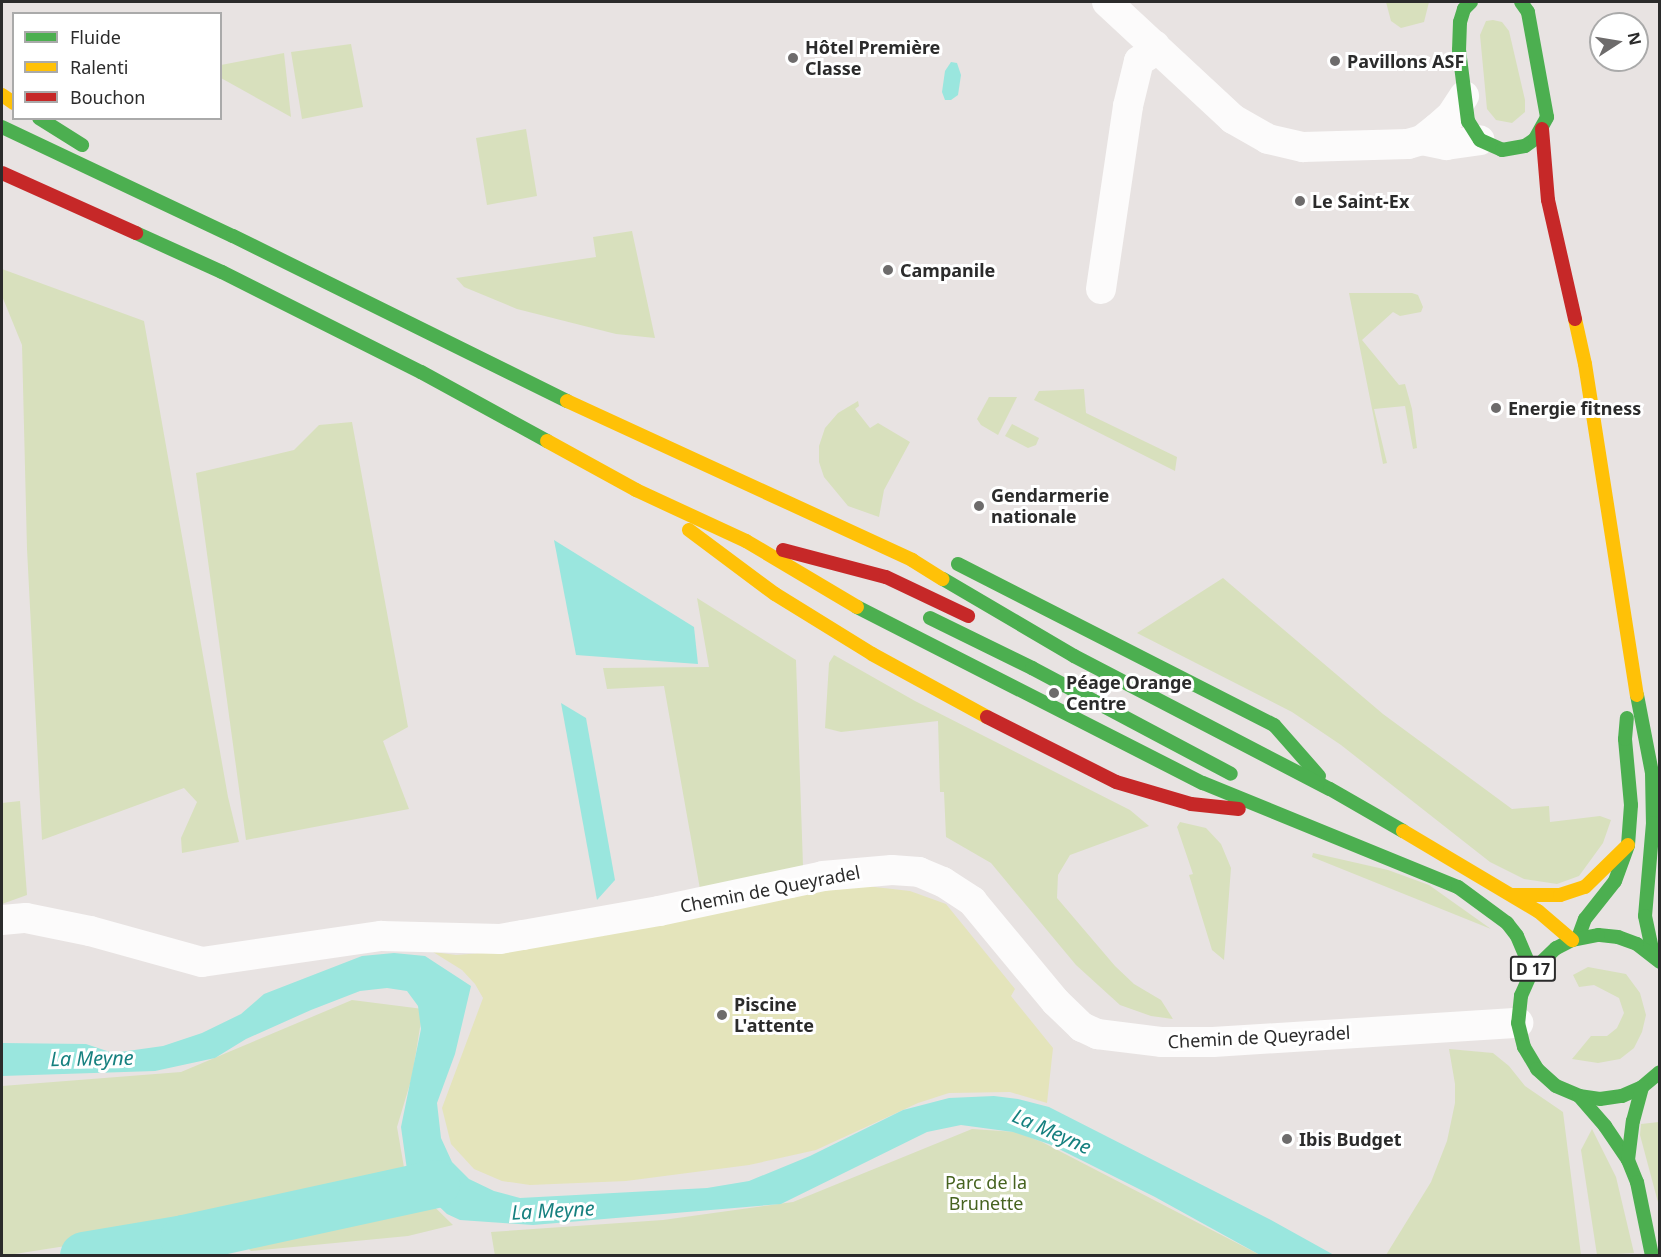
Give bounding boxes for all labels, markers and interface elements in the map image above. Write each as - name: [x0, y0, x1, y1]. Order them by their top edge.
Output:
- legend: [12, 12, 222, 120]
- north arrow: [1589, 12, 1649, 72]
- text: Fluide: [70, 25, 121, 49]
- text: N: [1623, 30, 1647, 47]
- place label: Hôtel Première Classe: [805, 37, 940, 80]
- place label: Pavillons ASF: [1347, 50, 1464, 72]
- marker: Hôtel Première Classe: [786, 51, 800, 65]
- marker: Pavillons ASF: [1328, 54, 1342, 68]
- text: Ralenti: [70, 55, 128, 79]
- text: Bouchon: [70, 85, 146, 109]
- place label: Le Saint-Ex: [1312, 190, 1409, 212]
- marker: Le Saint-Ex: [1293, 194, 1307, 208]
- place label: Campanile: [900, 259, 995, 281]
- marker: Campanile: [881, 263, 895, 277]
- place label: Energie fitness: [1508, 397, 1641, 419]
- marker: Energie fitness: [1489, 401, 1503, 415]
- place label: Gendarmerie nationale: [991, 485, 1109, 528]
- marker: Gendarmerie nationale: [972, 499, 986, 513]
- place label: Péage Orange Centre: [1066, 672, 1192, 714]
- marker: Péage Orange Centre: [1047, 686, 1061, 700]
- street label: Chemin de Queyradel: [678, 861, 862, 917]
- road number: D 17: [1509, 956, 1557, 982]
- place label: Piscine L'attente: [734, 994, 814, 1036]
- marker: Piscine L'attente: [715, 1008, 729, 1022]
- street label: Chemin de Queyradel: [1167, 1021, 1351, 1053]
- water label: La Meyne: [50, 1045, 134, 1071]
- water label: La Meyne: [1009, 1103, 1095, 1159]
- place label: Ibis Budget: [1299, 1128, 1401, 1150]
- marker: Ibis Budget: [1280, 1132, 1294, 1146]
- park label: Parc de la Brunette: [945, 1172, 1027, 1214]
- water label: La Meyne: [511, 1196, 595, 1224]

